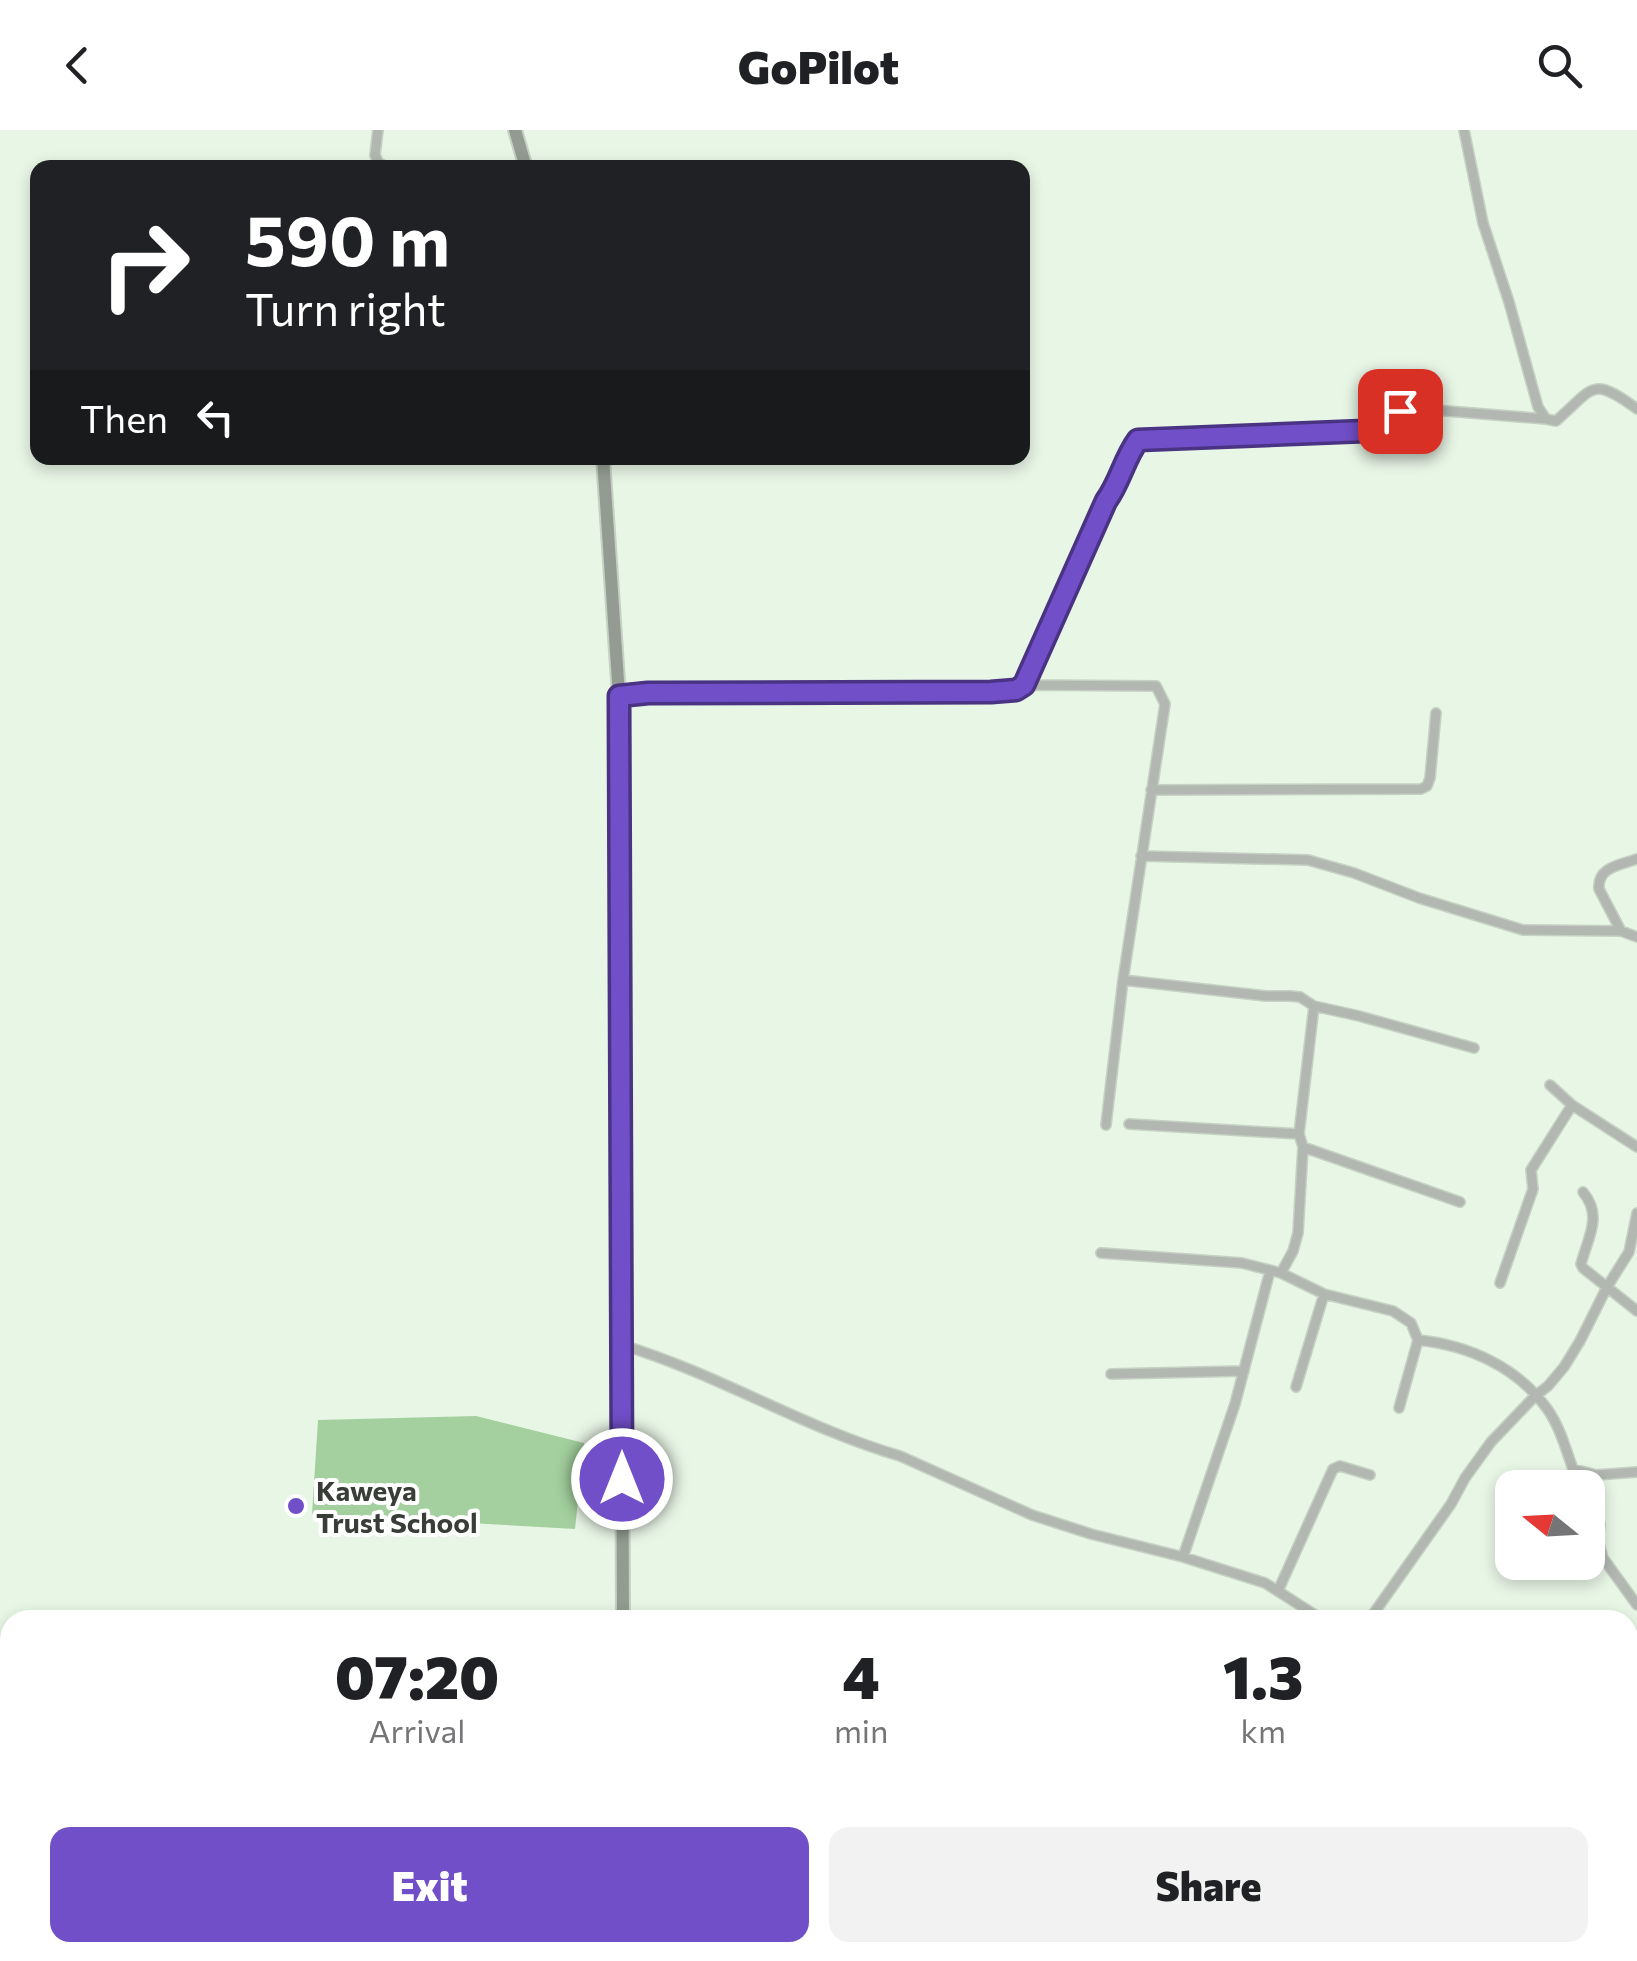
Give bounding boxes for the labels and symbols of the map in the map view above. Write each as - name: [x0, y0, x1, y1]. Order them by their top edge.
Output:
- pin: [1358, 369, 1443, 454]
- position arrow: [570, 1427, 674, 1531]
- north arrow: [1495, 1470, 1605, 1580]
- place label: Kaweya Trust School: [316, 1473, 478, 1539]
- marker: Kaweya Trust School: [285, 1495, 307, 1517]

